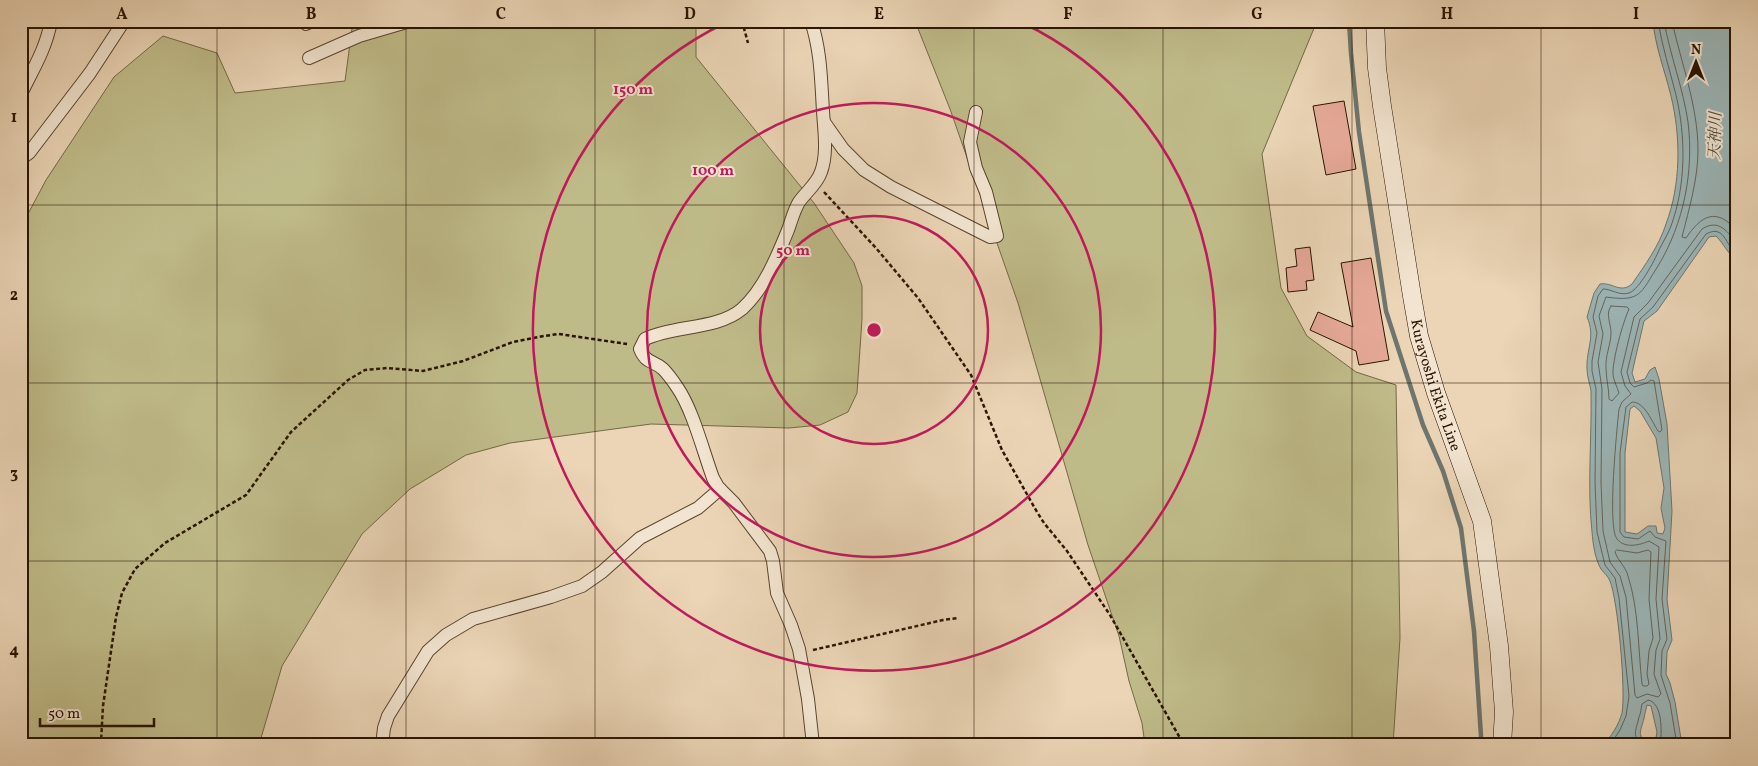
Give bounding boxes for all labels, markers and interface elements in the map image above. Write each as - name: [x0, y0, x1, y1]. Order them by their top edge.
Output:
- text: A: [116, 4, 128, 26]
- text: B: [306, 4, 317, 26]
- text: C: [496, 4, 506, 26]
- text: D: [684, 4, 696, 26]
- text: E: [874, 4, 884, 26]
- text: F: [1063, 4, 1073, 26]
- text: G: [1251, 4, 1263, 26]
- text: H: [1441, 4, 1453, 26]
- text: I: [1633, 4, 1639, 26]
- north arrow: [1670, 38, 1720, 88]
- text: N: [1691, 41, 1701, 60]
- text: 150 m: [613, 80, 653, 101]
- text: 1: [11, 107, 17, 129]
- water label: 天神川: [1704, 110, 1728, 160]
- text: 100 m: [692, 161, 735, 182]
- text: 50 m: [776, 241, 810, 262]
- text: 2: [10, 285, 18, 307]
- street label: Kurayoshi Ekita Line: [1404, 318, 1465, 454]
- centre of rings: [865, 321, 883, 339]
- text: 3: [10, 463, 18, 485]
- text: 4: [9, 640, 19, 662]
- scale bar: [40, 696, 154, 728]
- text: 50 m: [48, 704, 80, 725]

